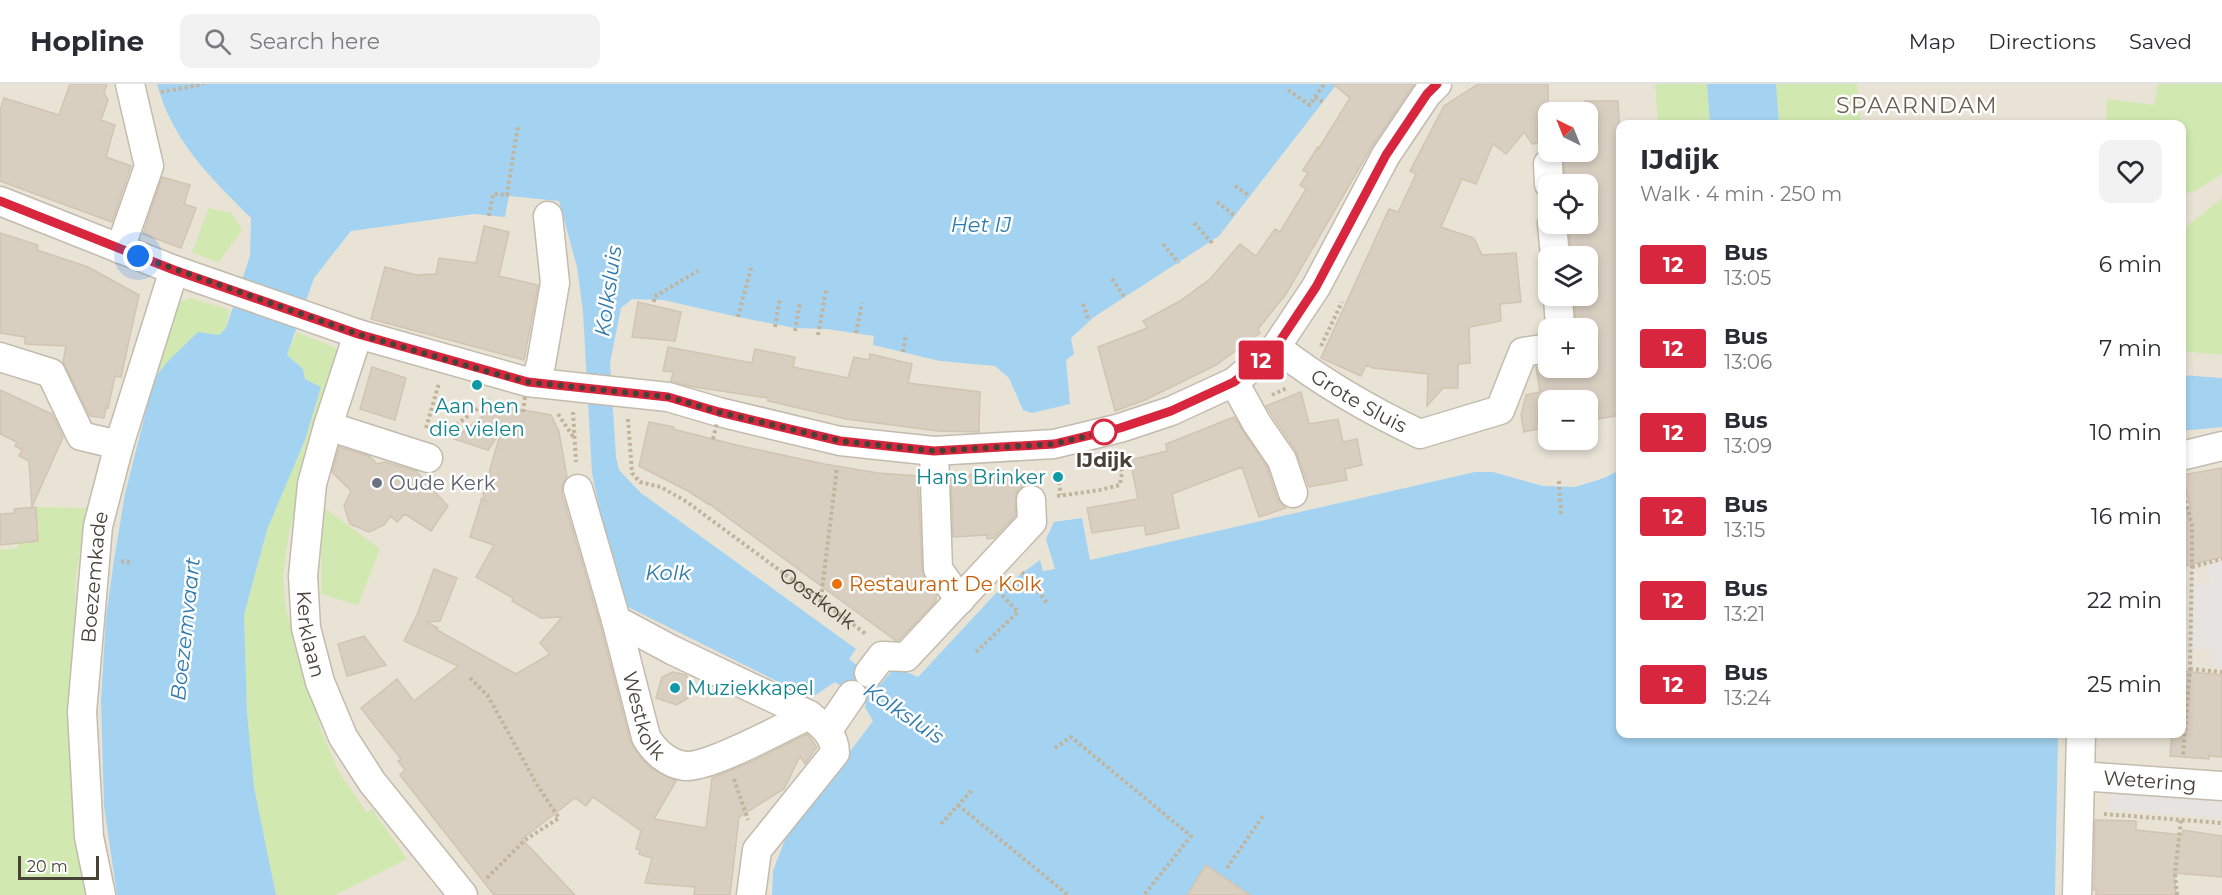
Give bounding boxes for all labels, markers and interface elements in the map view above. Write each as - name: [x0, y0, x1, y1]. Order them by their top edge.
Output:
- search box: [180, 14, 600, 68]
- text: Hopline: [30, 24, 144, 58]
- icon: search: [201, 25, 234, 58]
- text: Search here: [249, 28, 380, 55]
- text: Map: [1909, 29, 1955, 54]
- text: Directions: [1988, 29, 2096, 54]
- text: Saved: [2129, 29, 2192, 54]
- district label: SPAARNDAM: [1836, 92, 1998, 119]
- north arrow: [1538, 102, 1598, 162]
- map controls: [1538, 102, 1598, 450]
- button: heart: [2099, 140, 2162, 203]
- text: IJdijk: [1640, 142, 1719, 176]
- button: locate: [1538, 174, 1598, 234]
- text: Walk · 4 min · 250 m: [1640, 182, 1842, 206]
- water label: Het IJ: [951, 212, 1012, 237]
- text: Bus: [1724, 239, 1768, 266]
- your location: [123, 241, 153, 271]
- water label: Kolksluis: [589, 244, 627, 338]
- button: layers: [1538, 246, 1598, 306]
- text: 6 min: [2099, 251, 2162, 278]
- text: 12: [1663, 252, 1683, 277]
- text: 13:05: [1724, 266, 1771, 290]
- button: +: [1538, 318, 1598, 378]
- text: Bus: [1724, 323, 1768, 350]
- text: 7 min: [2099, 335, 2162, 362]
- text: 12: [1663, 336, 1683, 361]
- line badge: 12: [1234, 340, 1288, 380]
- text: 12: [1251, 348, 1271, 373]
- text: 13:06: [1724, 350, 1772, 374]
- street label: Grote Sluis: [1306, 364, 1411, 438]
- marker: Aan hen die vielen: [470, 378, 484, 392]
- button: −: [1538, 390, 1598, 450]
- place label: Aan hen die vielen: [429, 394, 525, 441]
- text: Bus: [1724, 407, 1768, 434]
- marker: IJdijk: [1091, 419, 1117, 445]
- text: 10 min: [2090, 419, 2162, 446]
- text: 12: [1663, 420, 1683, 445]
- text: 13:09: [1724, 434, 1772, 458]
- place label: IJdijk: [1076, 448, 1133, 472]
- place label: Hans Brinker: [916, 465, 1046, 489]
- marker: Hans Brinker: [1051, 470, 1065, 484]
- place label: Oude Kerk: [389, 471, 496, 495]
- marker: Oude Kerk: [370, 476, 384, 490]
- text: Bus: [1724, 491, 1768, 518]
- text: 16 min: [2091, 503, 2162, 530]
- text: 12: [1663, 504, 1683, 529]
- street label: Boezemkade: [76, 508, 113, 644]
- text: 13:15: [1724, 518, 1765, 542]
- water label: Boezemvaart: [165, 556, 205, 702]
- water label: Kolk: [645, 560, 692, 585]
- street label: Oostkolk: [775, 562, 860, 634]
- place label: Restaurant De Kolk: [849, 572, 1042, 596]
- text: Bus: [1724, 575, 1768, 602]
- marker: Restaurant De Kolk: [830, 577, 844, 591]
- text: 22 min: [2087, 587, 2162, 614]
- text: 12: [1663, 588, 1683, 613]
- street label: Kerklaan: [292, 590, 330, 680]
- text: 13:21: [1724, 602, 1765, 626]
- text: Bus: [1724, 659, 1768, 686]
- street label: Westkolk: [618, 669, 670, 765]
- text: 25 min: [2087, 671, 2162, 698]
- text: 12: [1663, 672, 1683, 697]
- place label: Muziekkapel: [687, 676, 814, 700]
- water label: Kolksluis: [859, 677, 949, 749]
- marker: Muziekkapel: [668, 681, 682, 695]
- text: 13:24: [1724, 686, 1771, 710]
- street label: Wetering: [2102, 766, 2197, 796]
- scale bar: [18, 853, 99, 880]
- text: 20 m: [27, 857, 68, 876]

